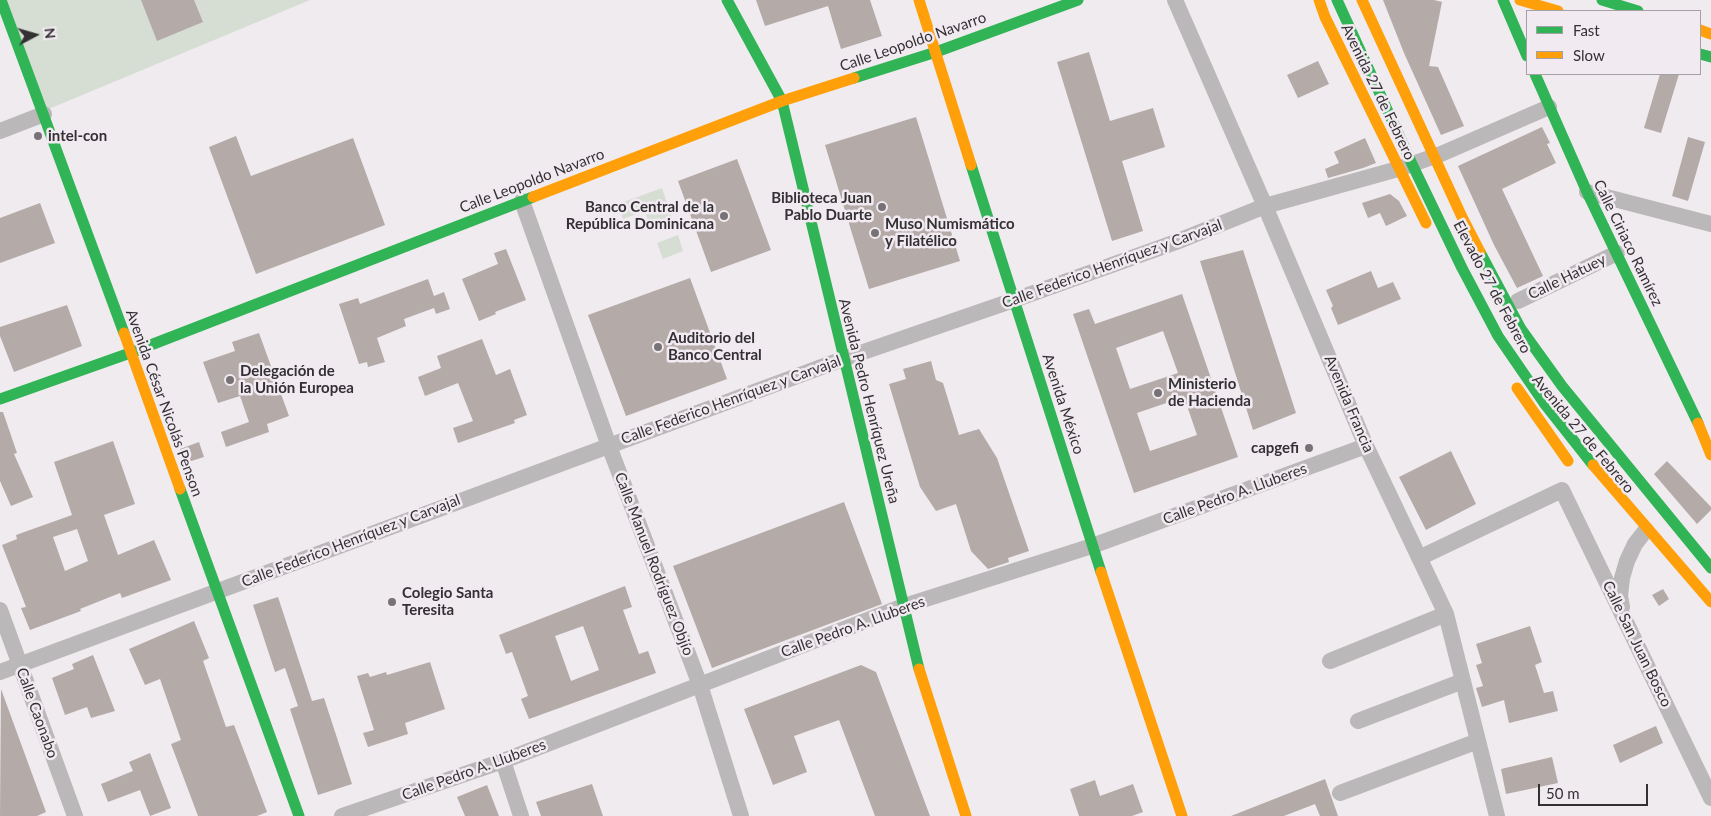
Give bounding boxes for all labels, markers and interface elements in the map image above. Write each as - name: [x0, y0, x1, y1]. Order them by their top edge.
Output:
- street label: Calle Leopoldo Navarro: [837, 8, 989, 76]
- north arrow: [10, 10, 60, 60]
- legend: [1526, 10, 1701, 75]
- street label: Avenida 27 de Febrero: [1337, 21, 1419, 163]
- text: Fast: [1573, 21, 1600, 39]
- text: N: [41, 27, 59, 40]
- text: Slow: [1573, 46, 1605, 64]
- place label: intel-con: [48, 127, 107, 145]
- marker: intel-con: [32, 130, 44, 142]
- street label: Calle Leopoldo Navarro: [457, 145, 607, 217]
- street label: Calle Ciriaco Ramírez: [1590, 177, 1666, 309]
- place label: Biblioteca Juan Pablo Duarte: [771, 189, 872, 224]
- place label: Banco Central de la República Dominicana: [566, 198, 714, 233]
- marker: Biblioteca Juan Pablo Duarte: [876, 201, 888, 213]
- marker: Banco Central de la República Dominicana: [718, 210, 730, 222]
- place label: Muso Numismático y Filatélico: [885, 215, 1015, 250]
- street label: Calle Federico Henríquez y Carvajal: [1000, 216, 1224, 312]
- street label: Elevado 27 de Febrero: [1449, 217, 1535, 357]
- marker: Muso Numismático y Filatélico: [869, 227, 881, 239]
- street label: Calle Hatuey: [1525, 250, 1609, 304]
- street label: Avenida Pedro Henríquez Ureña: [835, 297, 903, 505]
- street label: Avenida César Nicolás Penson: [122, 307, 206, 499]
- place label: Auditorio del Banco Central: [668, 329, 762, 364]
- marker: Auditorio del Banco Central: [652, 341, 664, 353]
- street label: Avenida México: [1038, 351, 1088, 457]
- street label: Calle Federico Henríquez y Carvajal: [619, 352, 843, 448]
- street label: Avenida Francia: [1320, 353, 1378, 455]
- place label: Delegación de la Unión Europea: [240, 362, 354, 397]
- street label: Avenida 27 de Febrero: [1528, 371, 1638, 497]
- marker: Delegación de la Unión Europea: [224, 374, 236, 386]
- place label: Ministerio de Hacienda: [1168, 375, 1251, 410]
- marker: Ministerio de Hacienda: [1152, 387, 1164, 399]
- place label: capgefi: [1251, 439, 1299, 457]
- marker: capgefi: [1303, 442, 1315, 454]
- street label: Calle Pedro A. Lluberes: [1161, 460, 1309, 528]
- street label: Calle Manuel Rodríguez Objío: [611, 470, 697, 658]
- street label: Calle Federico Henríquez y Carvajal: [239, 491, 463, 591]
- street label: Calle San Juan Bosco: [1599, 578, 1675, 710]
- place label: Colegio Santa Teresita: [402, 584, 493, 619]
- street label: Calle Pedro A. Lluberes: [779, 593, 927, 661]
- marker: Colegio Santa Teresita: [386, 596, 398, 608]
- street label: Calle Caonabo: [12, 665, 62, 761]
- street label: Calle Pedro A. Lluberes: [400, 736, 548, 804]
- scale bar: [1541, 774, 1651, 806]
- text: 50 m: [1546, 784, 1580, 802]

